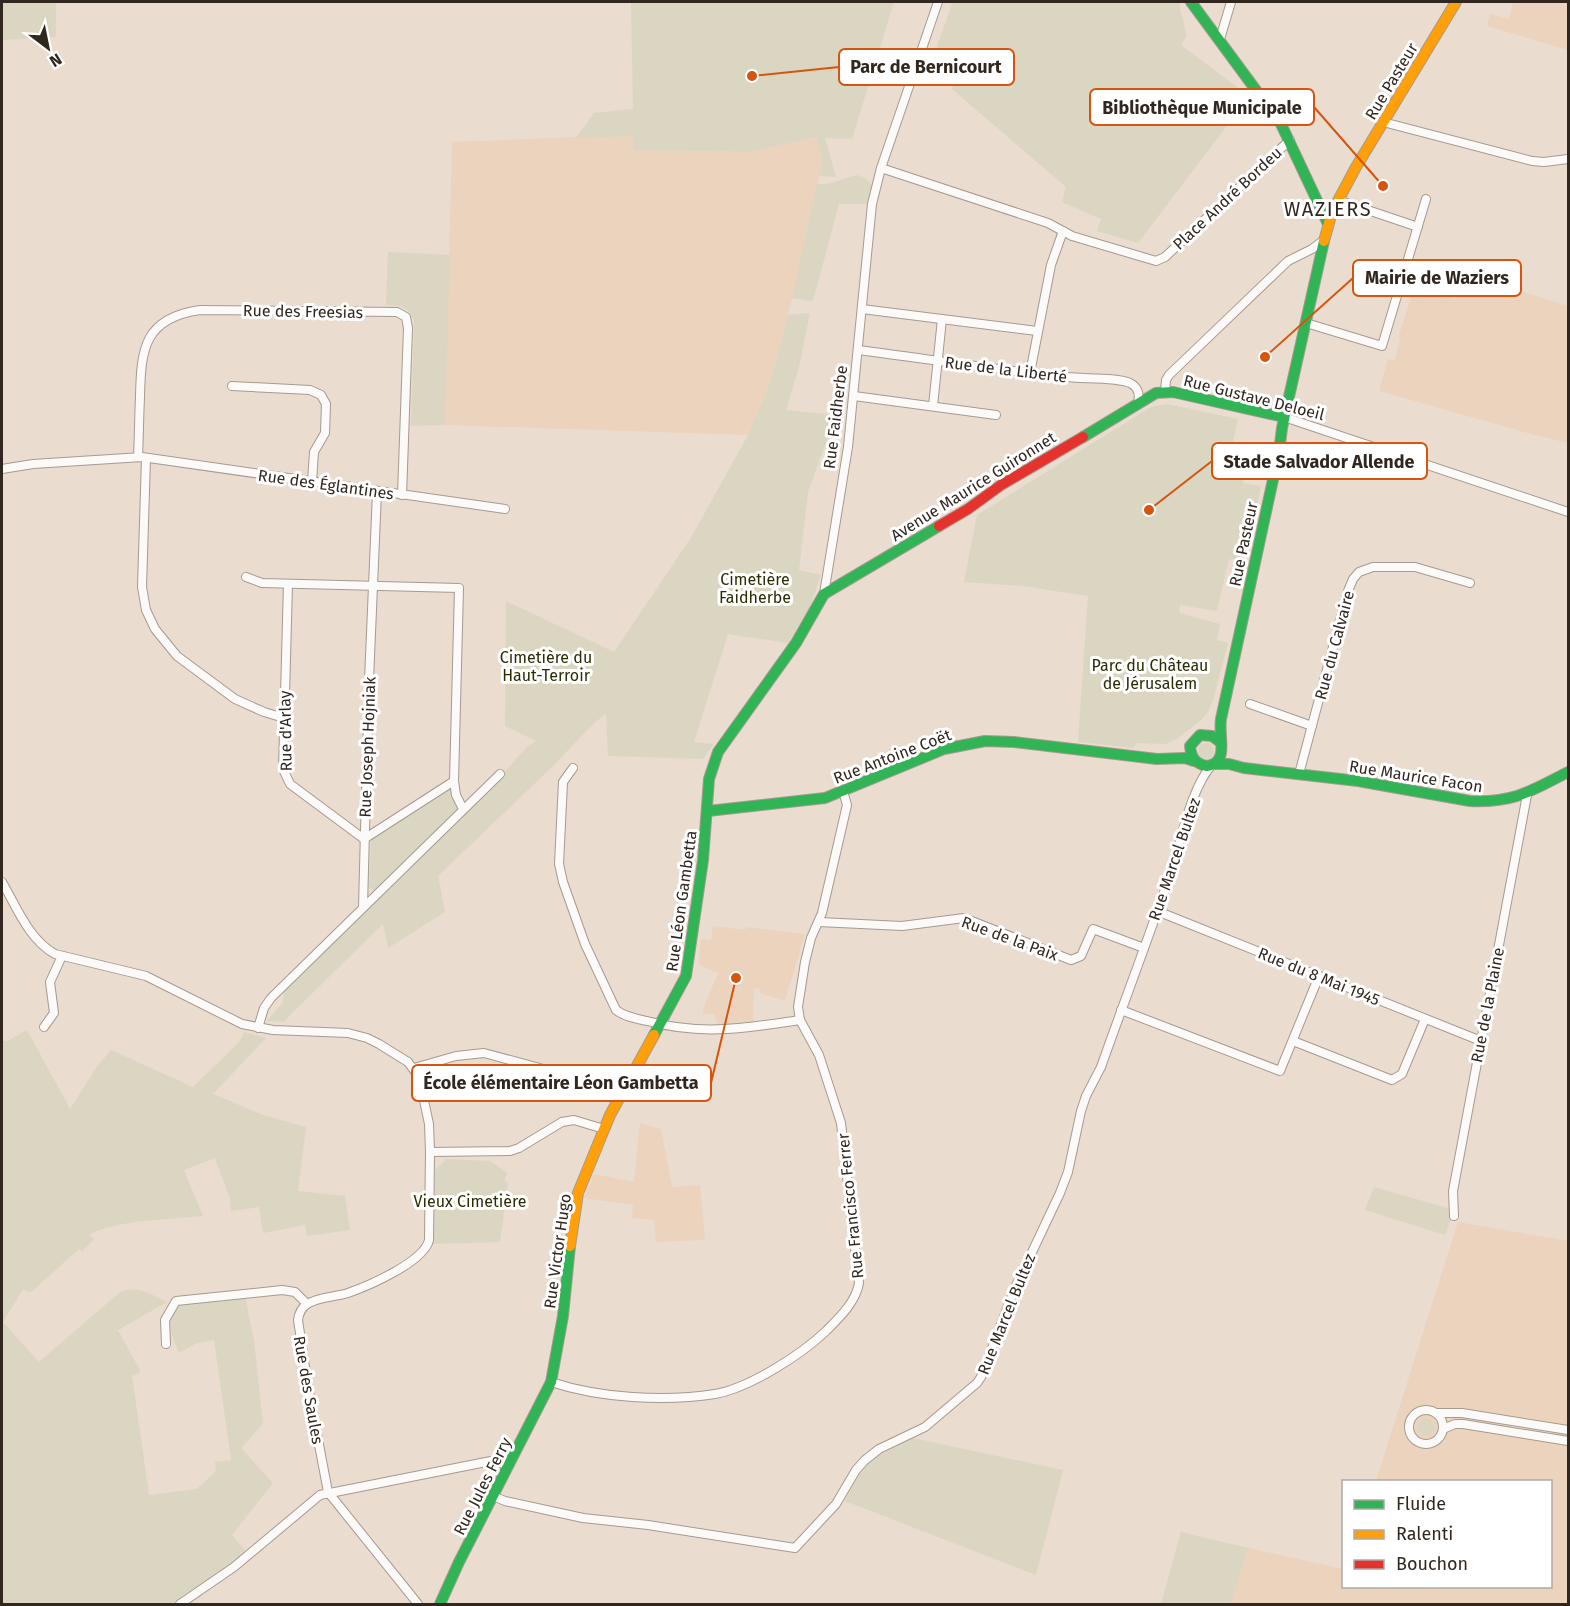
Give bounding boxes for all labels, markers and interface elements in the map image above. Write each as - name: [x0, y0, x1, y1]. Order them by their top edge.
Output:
- north arrow: [18, 18, 78, 78]
- street label: Rue Pasteur: [1361, 39, 1422, 123]
- text: N: [46, 49, 65, 71]
- callout: Parc de Bernicourt: [839, 49, 1014, 85]
- text: Parc de Bernicourt: [850, 56, 1003, 78]
- callout: Bibliothèque Municipale: [1090, 89, 1314, 125]
- text: Bibliothèque Municipale: [1102, 97, 1302, 119]
- street label: Place André Bordeu: [1169, 143, 1286, 254]
- district label: WAZIERS: [1284, 197, 1372, 221]
- callout: Mairie de Waziers: [1353, 260, 1521, 296]
- text: Mairie de Waziers: [1365, 267, 1509, 289]
- street label: Rue des Freesias: [243, 301, 363, 322]
- street label: Rue de la Liberté: [944, 353, 1068, 386]
- street label: Rue Faidherbe: [820, 364, 851, 470]
- street label: Rue Gustave Deloeil: [1181, 371, 1327, 424]
- street label: Avenue Maurice Guironnet: [887, 428, 1059, 545]
- callout: Stade Salvador Allende: [1212, 443, 1427, 479]
- text: Stade Salvador Allende: [1224, 451, 1414, 473]
- street label: Rue des Églantines: [257, 465, 395, 503]
- street label: Rue Pasteur: [1225, 499, 1262, 588]
- park label: Cimetière Faidherbe: [719, 570, 791, 607]
- street label: Rue du Calvaire: [1311, 588, 1358, 702]
- park label: Cimetière du Haut-Terroir: [500, 648, 592, 685]
- park label: Parc du Château de Jérusalem: [1092, 656, 1208, 693]
- street label: Rue Joseph Hojniak: [356, 675, 379, 818]
- street label: Rue d'Arlay: [275, 690, 296, 772]
- street label: Rue Antoine Coët: [831, 725, 954, 788]
- street label: Rue Maurice Facon: [1348, 757, 1484, 796]
- street label: Rue Marcel Bultez: [1145, 795, 1204, 923]
- street label: Rue Léon Gambetta: [662, 829, 701, 973]
- street label: Rue de la Paix: [959, 912, 1061, 965]
- street label: Rue du 8 Mai 1945: [1255, 943, 1382, 1010]
- street label: Rue de la Plaine: [1467, 946, 1508, 1064]
- callout: École élémentaire Léon Gambetta: [412, 1065, 711, 1101]
- text: École élémentaire Léon Gambetta: [423, 1071, 699, 1094]
- street label: Rue Francisco Ferrer: [833, 1131, 868, 1280]
- park label: Vieux Cimetière: [414, 1192, 526, 1211]
- street label: Rue Victor Hugo: [540, 1192, 575, 1310]
- street label: Rue Marcel Bultez: [974, 1251, 1039, 1377]
- street label: Rue des Saules: [290, 1335, 327, 1446]
- street label: Rue Jules Ferry: [450, 1434, 515, 1538]
- legend: [1342, 1480, 1552, 1588]
- text: Fluide: [1396, 1493, 1446, 1515]
- text: Ralenti: [1396, 1523, 1453, 1545]
- text: Bouchon: [1396, 1553, 1468, 1575]

